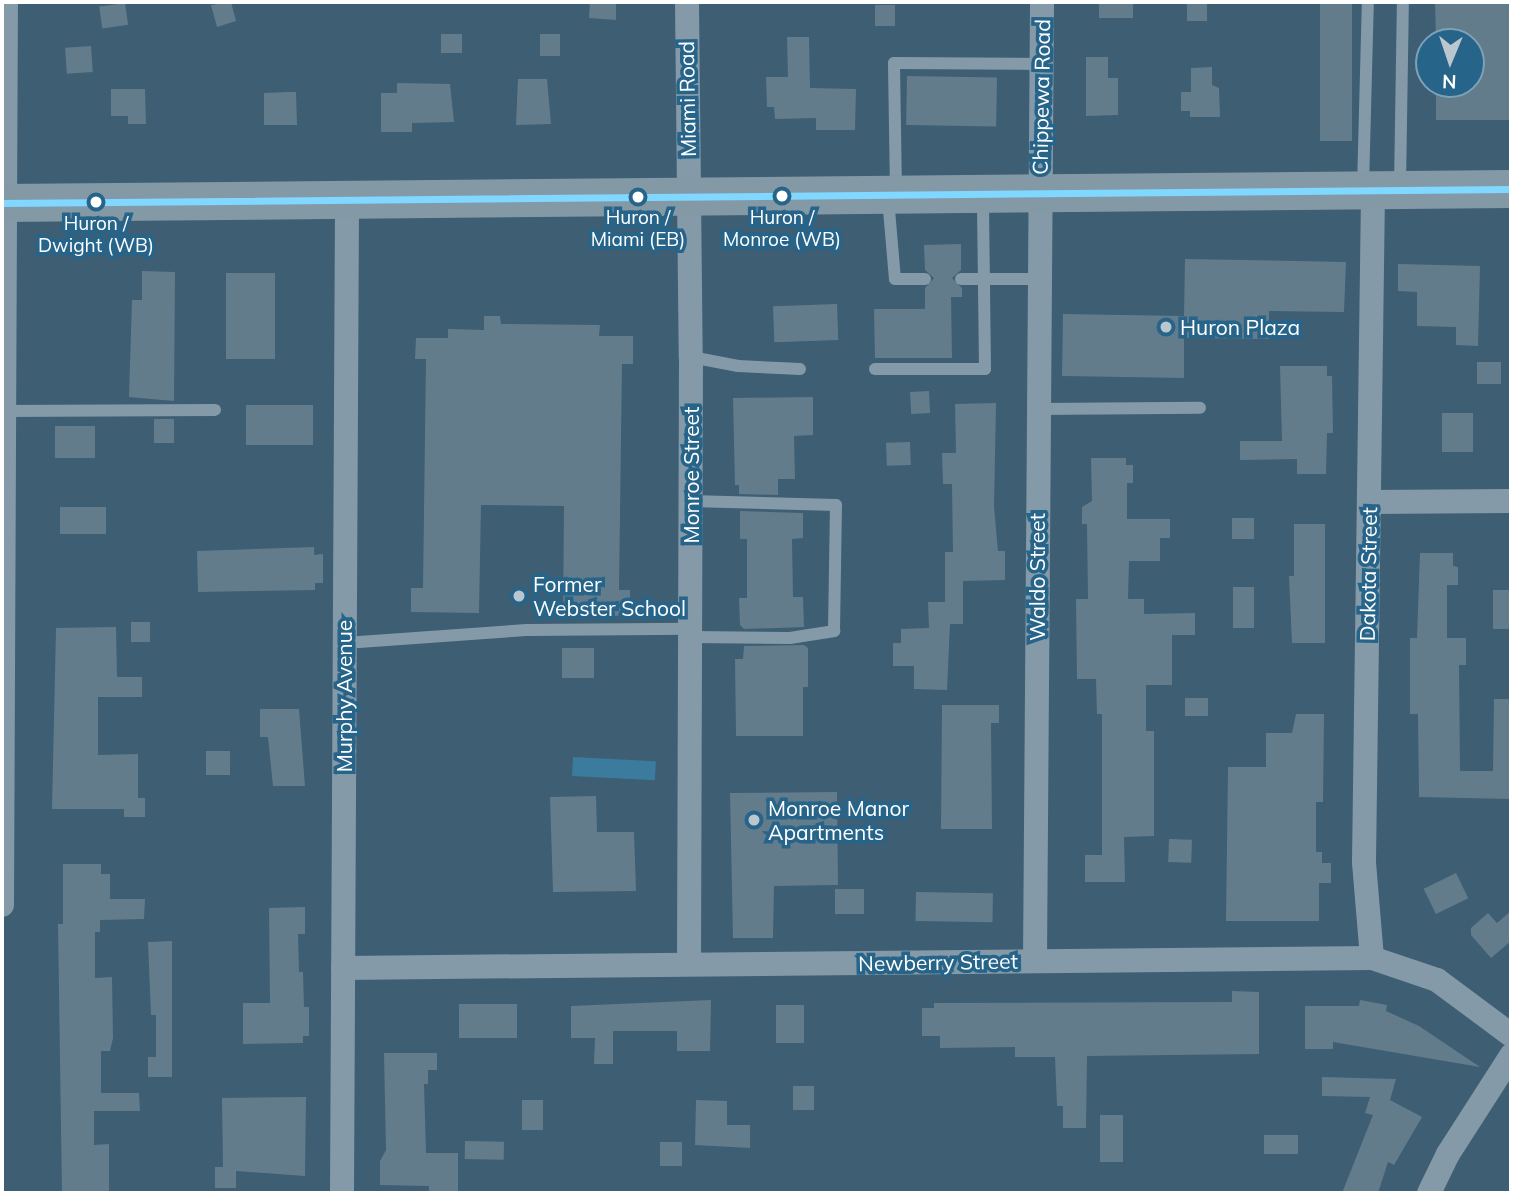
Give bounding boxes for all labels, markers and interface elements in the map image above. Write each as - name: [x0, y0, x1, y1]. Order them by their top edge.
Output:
- street label: Chippewa Road: [1027, 19, 1055, 175]
- north arrow: [1415, 28, 1485, 98]
- street label: Miami Road: [673, 41, 701, 157]
- text: N: [1442, 70, 1457, 94]
- marker: Huron / Monroe (WB): [775, 189, 789, 203]
- marker: Huron / Miami (EB): [631, 190, 645, 204]
- marker: Huron / Dwight (WB): [89, 195, 103, 209]
- place label: Huron / Miami (EB): [591, 207, 685, 251]
- place label: Huron / Monroe (WB): [723, 207, 841, 251]
- place label: Huron / Dwight (WB): [38, 213, 154, 257]
- place label: Huron Plaza: [1180, 314, 1300, 340]
- marker: Huron Plaza: [1158, 319, 1174, 335]
- street label: Monroe Street: [678, 407, 704, 543]
- street label: Dakota Street: [1354, 507, 1382, 641]
- street label: Waldo Street: [1024, 513, 1050, 641]
- place label: Former Webster School: [533, 571, 686, 621]
- marker: Former Webster School: [511, 588, 527, 604]
- street label: Murphy Avenue: [331, 620, 357, 772]
- place label: Monroe Manor Apartments: [768, 795, 909, 845]
- marker: Monroe Manor Apartments: [746, 812, 762, 828]
- street label: Newberry Street: [858, 948, 1018, 976]

